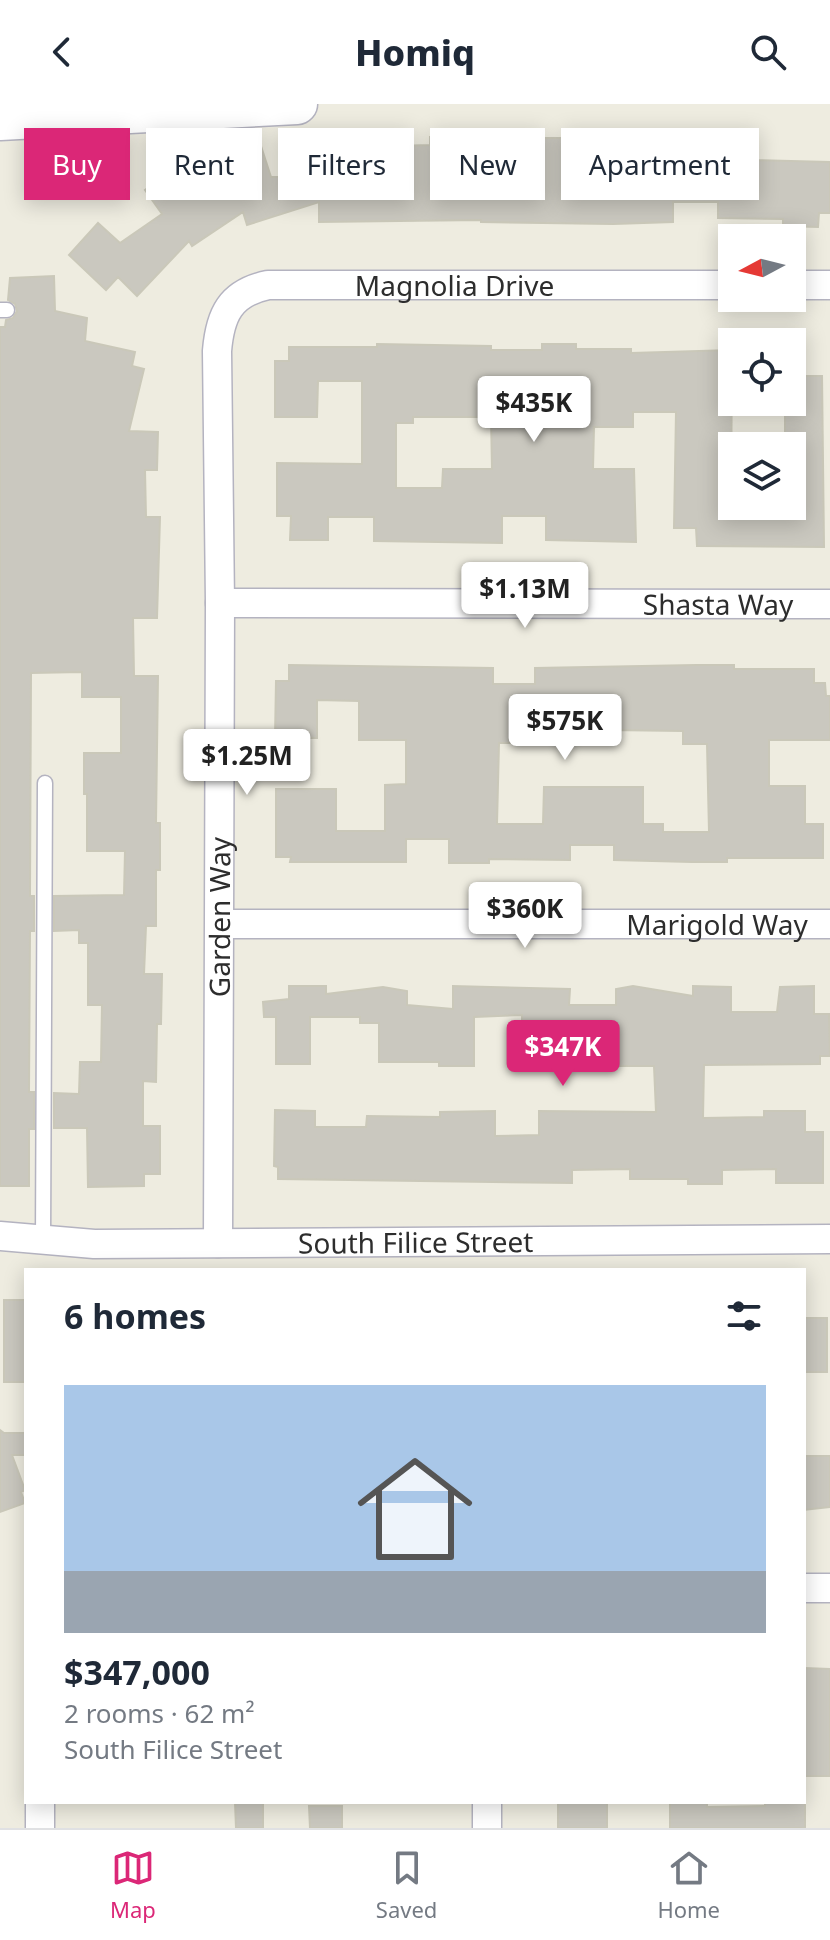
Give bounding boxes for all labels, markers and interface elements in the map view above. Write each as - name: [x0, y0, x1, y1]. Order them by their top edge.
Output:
- text: Homiq: [355, 28, 475, 77]
- icon: back: [40, 30, 84, 74]
- icon: search: [746, 30, 790, 74]
- chip: Buy: [24, 128, 130, 200]
- chip: Rent: [146, 128, 262, 200]
- chip: Filters: [278, 128, 414, 200]
- chip: New: [430, 128, 545, 200]
- chip: Apartment: [561, 128, 759, 200]
- north arrow: [718, 224, 806, 312]
- map controls: [718, 224, 806, 520]
- street label: Magnolia Drive: [355, 266, 554, 304]
- button: locate: [718, 328, 806, 416]
- pin: $435K: [478, 376, 590, 444]
- text: $435K: [496, 384, 572, 420]
- button: layers: [718, 432, 806, 520]
- pin: $1.13M: [460, 562, 590, 630]
- text: $1.13M: [479, 570, 571, 606]
- street label: Shasta Way: [643, 585, 794, 623]
- pin: $575K: [509, 694, 621, 762]
- text: $575K: [527, 702, 603, 738]
- pin: $1.25M: [182, 729, 312, 797]
- text: $1.25M: [201, 737, 293, 773]
- street label: Garden Way: [200, 836, 238, 997]
- pin: $360K: [469, 882, 581, 950]
- text: $360K: [487, 890, 563, 926]
- street label: Marigold Way: [626, 905, 808, 943]
- pin: $347K: [507, 1020, 619, 1088]
- text: $347K: [525, 1028, 601, 1064]
- street label: South Filice Street: [298, 1222, 533, 1262]
- text: 6 homes: [64, 1293, 206, 1339]
- icon: filters: [722, 1294, 766, 1338]
- icon: home: [343, 1437, 487, 1581]
- text: $347,000: [64, 1649, 210, 1695]
- text: 2 rooms · 62 m²: [64, 1695, 254, 1731]
- text: South Filice Street: [64, 1731, 282, 1767]
- tab: Map: [110, 1846, 156, 1924]
- tab: Saved: [376, 1846, 437, 1924]
- tab: Home: [657, 1846, 720, 1924]

